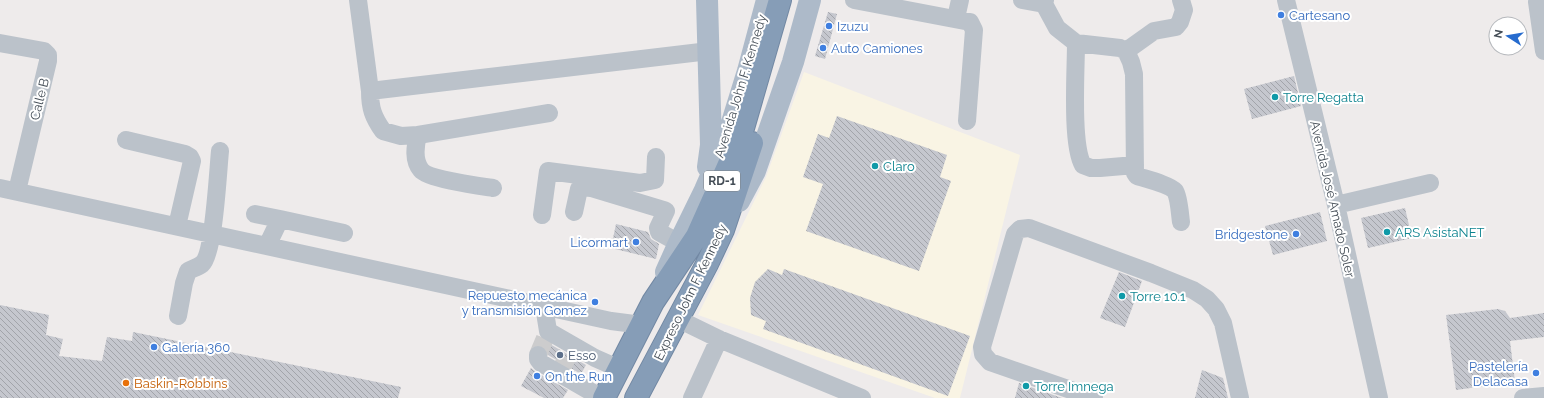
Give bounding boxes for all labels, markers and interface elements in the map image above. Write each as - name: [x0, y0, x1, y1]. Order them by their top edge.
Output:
- place label: Cartesano: [1289, 8, 1350, 23]
- marker: Cartesano: [1276, 10, 1286, 20]
- street label: Avenida John F. Kennedy: [711, 13, 769, 160]
- north arrow: [1488, 16, 1528, 56]
- place label: Izuzu: [837, 19, 868, 34]
- marker: Izuzu: [824, 21, 834, 31]
- text: N: [1491, 29, 1506, 39]
- place label: Auto Camiones: [831, 41, 923, 56]
- marker: Auto Camiones: [818, 43, 828, 53]
- street label: Calle B: [27, 76, 52, 122]
- place label: Torre Regatta: [1283, 90, 1364, 105]
- marker: Torre Regatta: [1270, 92, 1280, 102]
- street label: Avenida José Amado Soler: [1307, 119, 1358, 279]
- place label: Claro: [883, 159, 915, 174]
- marker: Claro: [870, 161, 880, 171]
- road number: RD-1: [704, 171, 740, 191]
- street label: Expreso John F. Kennedy: [651, 222, 730, 363]
- place label: ARS AsistaNET: [1395, 225, 1485, 240]
- place label: Bridgestone: [1215, 227, 1288, 242]
- marker: ARS AsistaNET: [1382, 227, 1392, 237]
- marker: Bridgestone: [1291, 229, 1301, 239]
- place label: Licormart: [570, 235, 629, 250]
- marker: Licormart: [631, 237, 641, 247]
- place label: Repuesto mecánica y transmisión Gomez: [462, 288, 587, 318]
- place label: Torre 10.1: [1130, 289, 1186, 304]
- marker: Torre 10.1: [1117, 291, 1127, 301]
- marker: Repuesto mecánica y transmisión Gomez: [590, 297, 600, 307]
- place label: Galería 360: [162, 340, 230, 355]
- marker: Galería 360: [149, 342, 159, 352]
- place label: Esso: [568, 348, 596, 363]
- marker: Esso: [555, 350, 565, 360]
- place label: Pastelería Delacasa: [1469, 359, 1528, 389]
- marker: Pastelería Delacasa: [1531, 368, 1541, 378]
- place label: On the Run: [545, 369, 612, 384]
- marker: On the Run: [532, 371, 542, 381]
- place label: Baskin-Robbins: [134, 376, 228, 391]
- marker: Baskin-Robbins: [121, 378, 131, 388]
- place label: Torre Imnega: [1034, 379, 1114, 394]
- marker: Torre Imnega: [1021, 381, 1031, 391]

